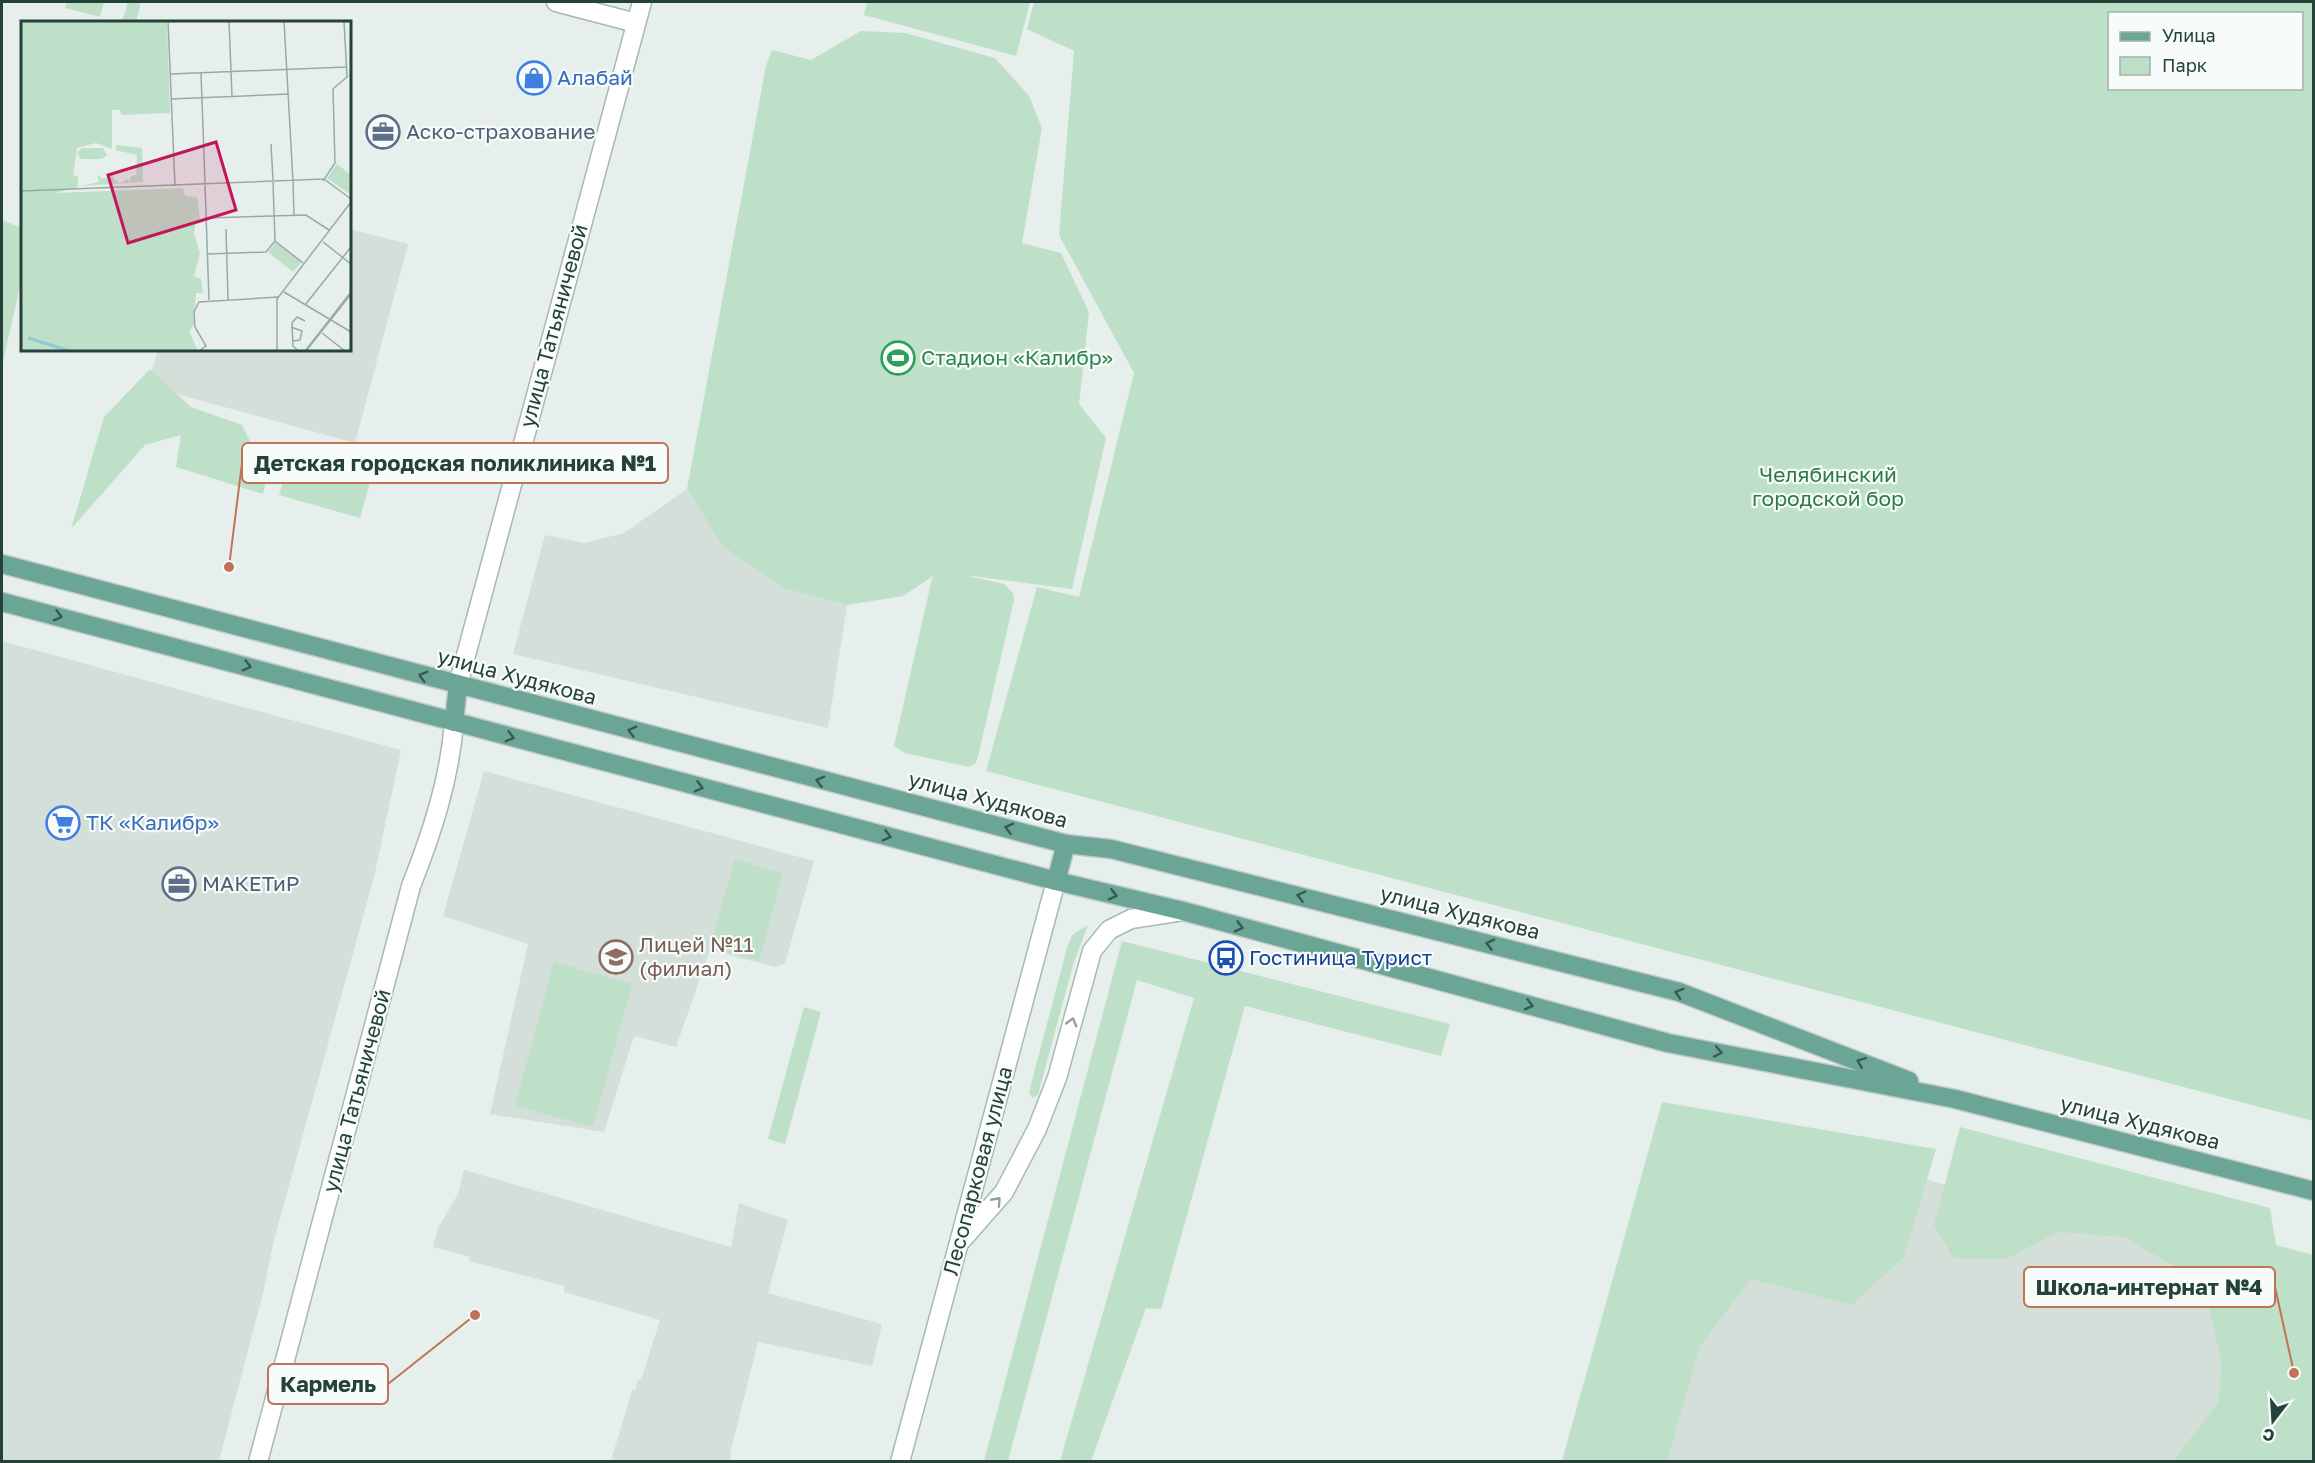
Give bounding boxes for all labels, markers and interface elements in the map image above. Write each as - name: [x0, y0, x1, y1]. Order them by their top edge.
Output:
- legend: [2108, 12, 2303, 90]
- inset map: [21, 21, 351, 351]
- text: Улица: [2162, 24, 2216, 46]
- text: Парк: [2162, 54, 2207, 76]
- shop icon: Алабай: [516, 60, 552, 96]
- place label: Алабай: [557, 64, 633, 90]
- office icon: Аско-страхование: [365, 114, 401, 150]
- place label: Аско-страхование: [406, 118, 595, 144]
- street label: улица Татьяничевой: [513, 221, 593, 430]
- sports icon: Стадион «Калибр»: [880, 340, 916, 376]
- place label: Стадион «Калибр»: [921, 344, 1113, 370]
- callout: Детская городская поликлиника №1: [242, 443, 668, 483]
- text: Детская городская поликлиника №1: [254, 449, 656, 476]
- park label: Челябинский городской бор: [1752, 461, 1904, 511]
- one-way arrow: [53, 609, 63, 622]
- street label: улица Худякова: [435, 642, 600, 710]
- one-way arrow: [242, 658, 252, 671]
- one-way arrow: [418, 670, 428, 683]
- one-way arrow: [627, 725, 637, 738]
- one-way arrow: [504, 730, 515, 742]
- street label: улица Худякова: [906, 765, 1071, 833]
- one-way arrow: [815, 775, 825, 788]
- one-way arrow: [694, 779, 704, 792]
- supermarket icon: ТК «Калибр»: [45, 805, 81, 841]
- place label: ТК «Калибр»: [86, 809, 219, 835]
- one-way arrow: [1004, 823, 1015, 835]
- one-way arrow: [882, 829, 892, 842]
- office icon: МАКЕТиР: [161, 866, 197, 902]
- place label: МАКЕТиР: [202, 870, 300, 896]
- street label: улица Худякова: [1378, 880, 1543, 944]
- one-way arrow: [1108, 887, 1118, 900]
- one-way arrow: [1296, 891, 1306, 904]
- one-way arrow: [1234, 919, 1244, 932]
- place label: Лицей №11 (филиал): [639, 931, 753, 981]
- school or university icon: Лицей №11 (филиал): [598, 939, 634, 975]
- one-way arrow: [1485, 939, 1495, 952]
- bus stop icon: Гостиница Турист: [1208, 940, 1244, 976]
- place label: Гостиница Турист: [1249, 944, 1432, 970]
- street label: улица Татьяничевой: [316, 986, 396, 1195]
- one-way arrow: [1674, 987, 1685, 1000]
- one-way arrow: [1523, 998, 1534, 1010]
- one-way arrow: [1065, 1017, 1077, 1028]
- one-way arrow: [1713, 1045, 1723, 1058]
- one-way arrow: [1856, 1057, 1867, 1070]
- street label: Лесопарковая улица: [937, 1063, 1017, 1278]
- street label: улица Худякова: [2058, 1090, 2223, 1154]
- one-way arrow: [990, 1197, 1001, 1208]
- callout: Школа-интернат №4: [2024, 1267, 2275, 1307]
- text: Школа-интернат №4: [2035, 1273, 2263, 1300]
- callout: Кармель: [268, 1364, 388, 1404]
- text: Кармель: [280, 1370, 376, 1397]
- north arrow: [2243, 1391, 2303, 1451]
- text: С: [2260, 1424, 2277, 1447]

